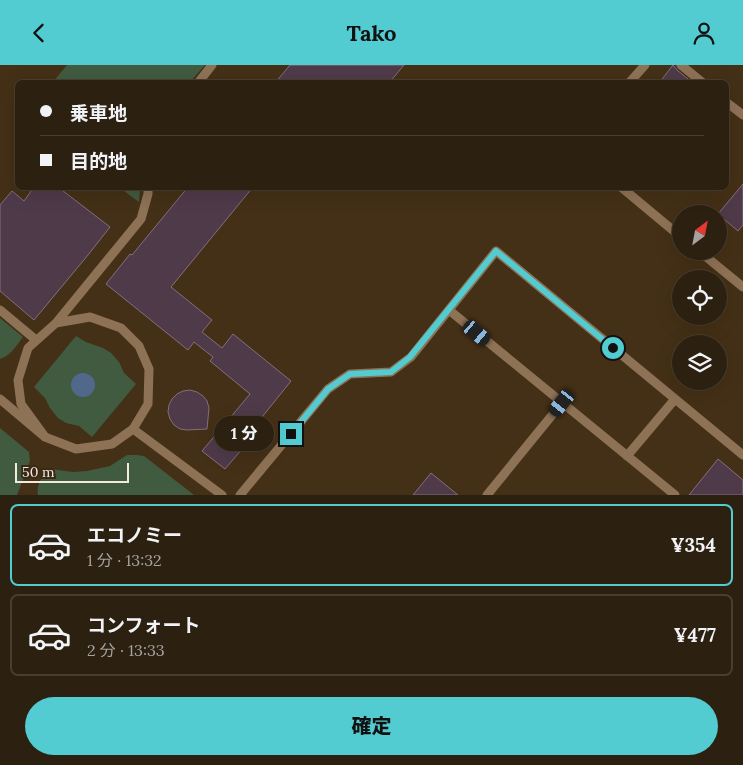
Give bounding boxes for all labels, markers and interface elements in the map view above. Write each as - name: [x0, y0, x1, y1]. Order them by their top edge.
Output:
- icon: back: [25, 19, 53, 47]
- text: Tako: [346, 19, 397, 47]
- icon: person: [690, 19, 718, 47]
- text: 乗車地: [70, 101, 127, 125]
- text: 目的地: [70, 149, 127, 173]
- north arrow: [672, 205, 728, 260]
- map controls: [672, 205, 727, 390]
- button: locate: [672, 270, 727, 325]
- car: [460, 318, 493, 348]
- button: layers: [672, 335, 727, 390]
- route start: [602, 337, 624, 359]
- car: [546, 387, 577, 419]
- callout: 1 分: [214, 417, 274, 451]
- text: 1 分: [231, 423, 257, 443]
- route end: [280, 423, 302, 445]
- scale bar: [15, 460, 129, 483]
- text: 50 m: [22, 463, 55, 481]
- icon: car: [27, 523, 72, 568]
- text: エコノミー: [87, 523, 182, 547]
- text: ¥354: [671, 533, 716, 557]
- text: 1 分 · 13:32: [87, 550, 162, 570]
- icon: car: [27, 613, 72, 658]
- text: コンフォート: [87, 613, 200, 637]
- text: ¥477: [674, 623, 716, 647]
- text: 2 分 · 13:33: [87, 640, 165, 660]
- button: 確定: [25, 697, 718, 755]

